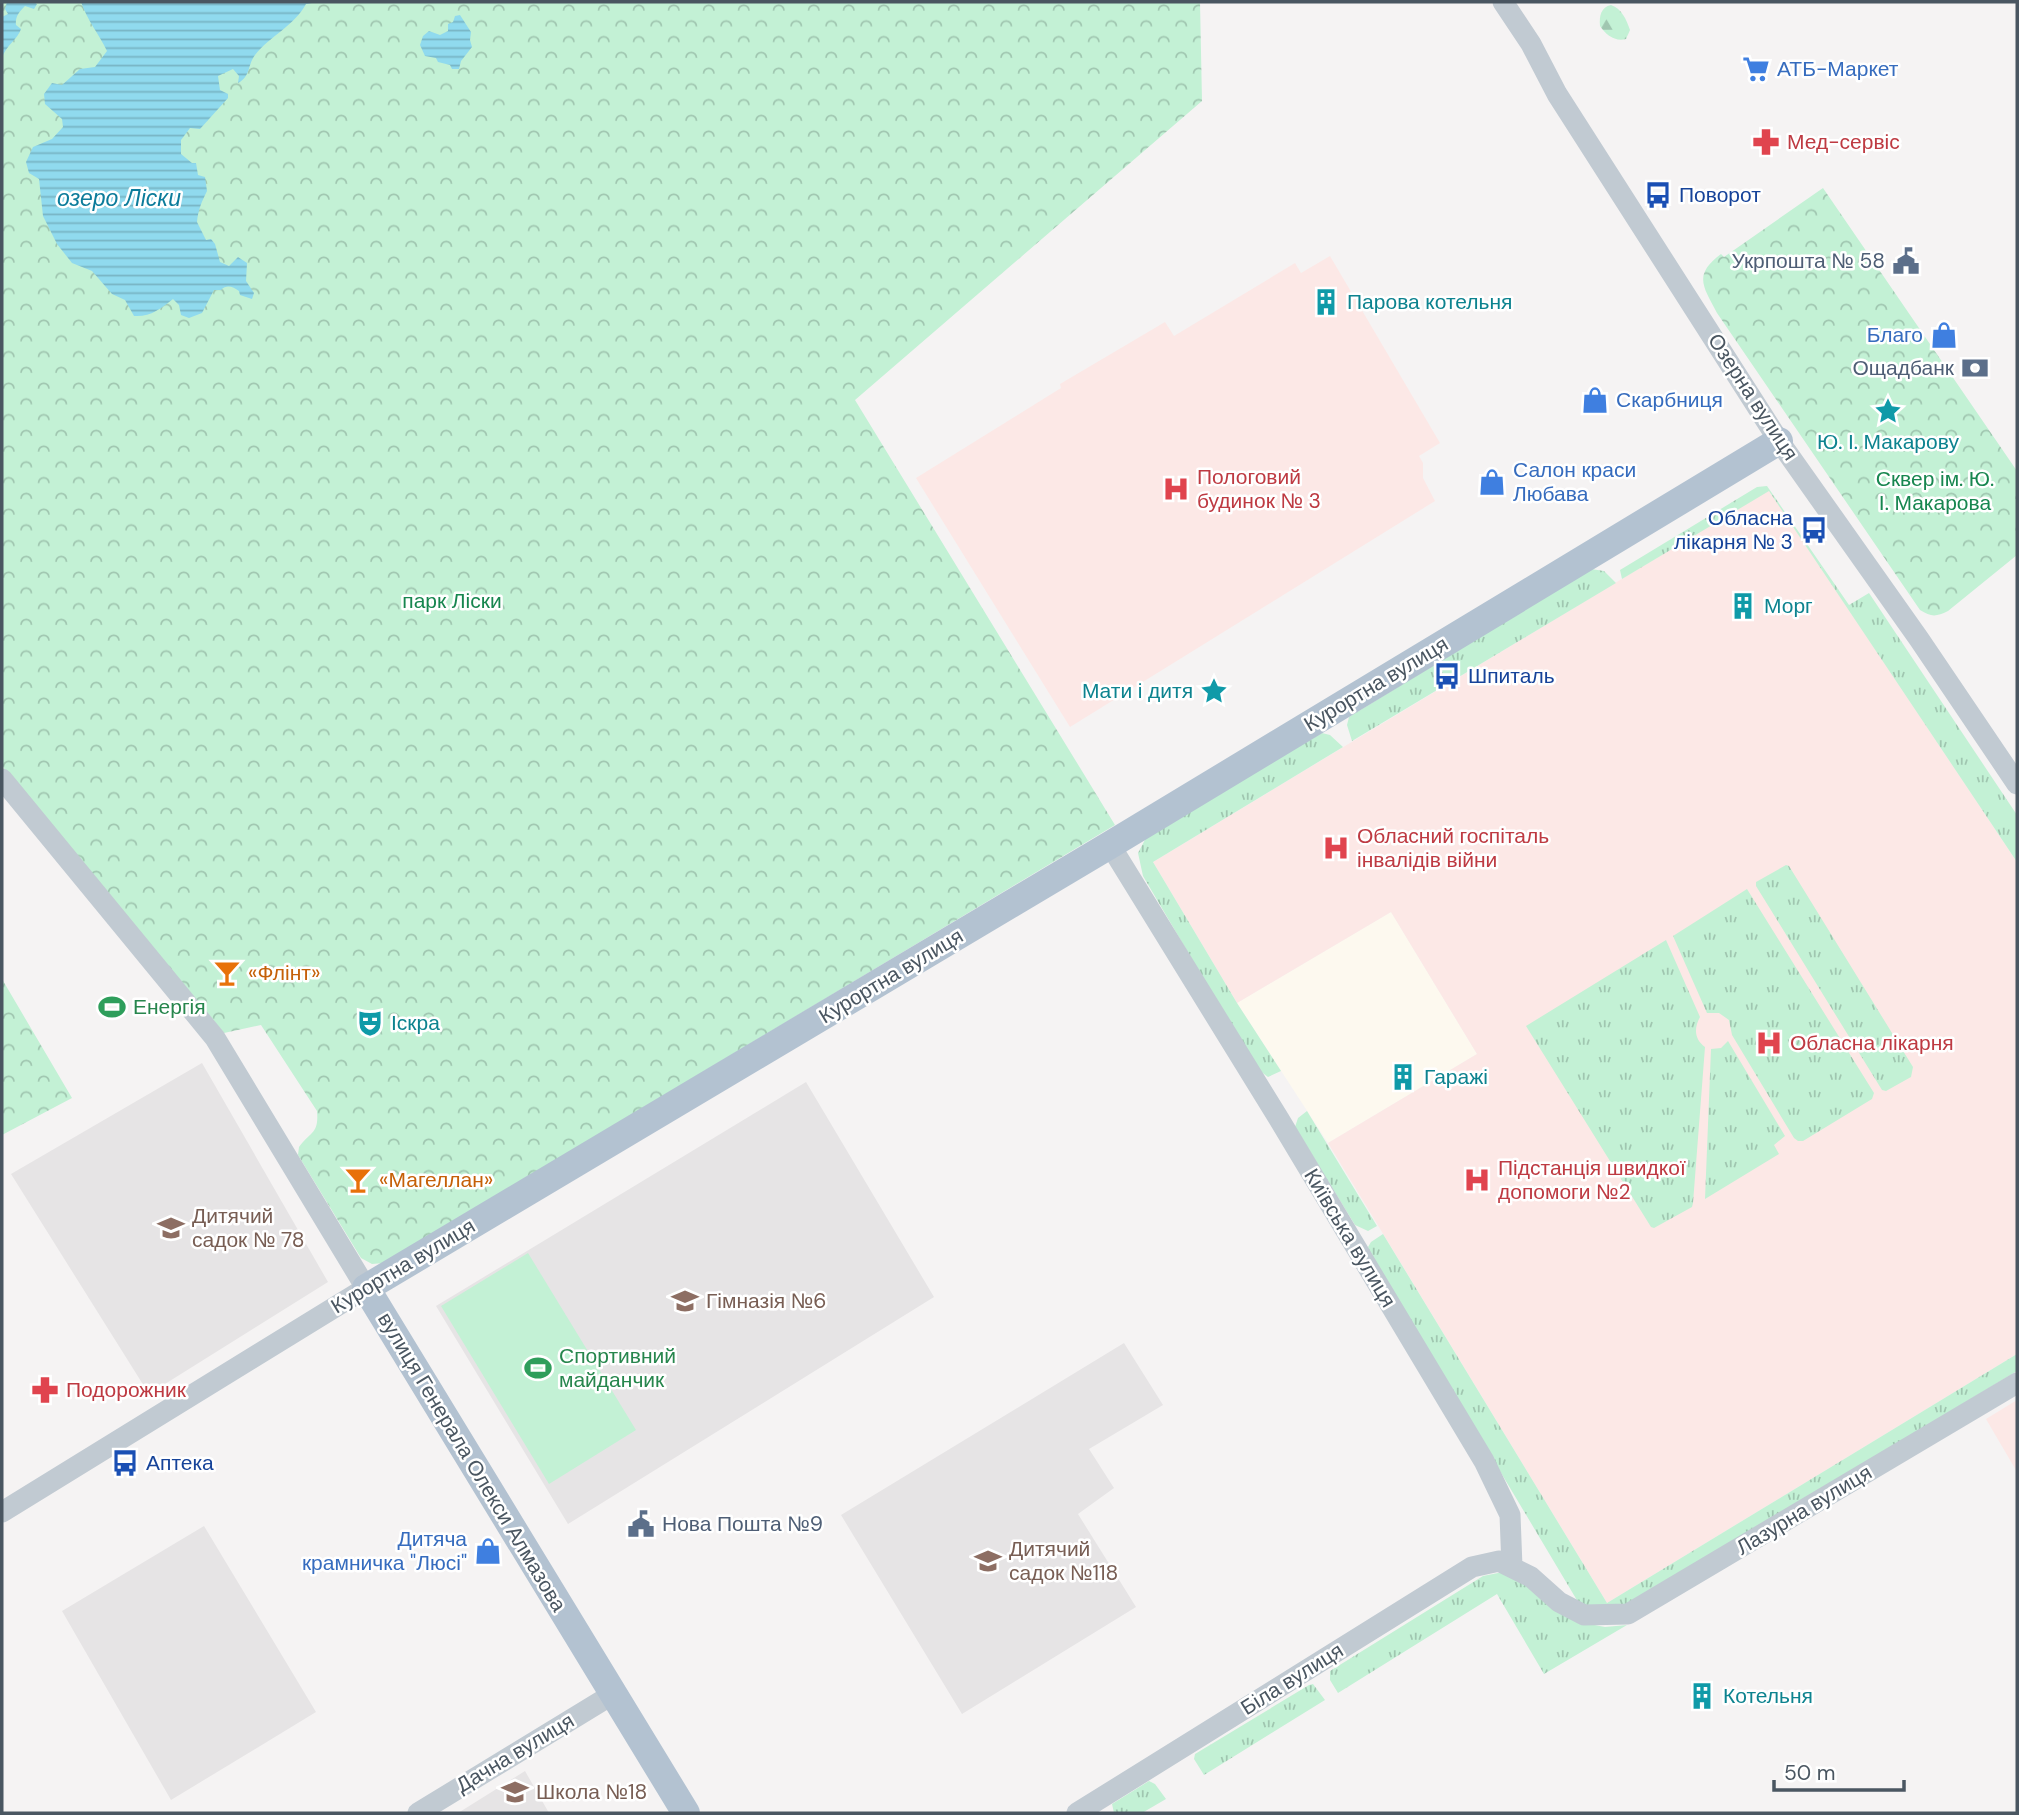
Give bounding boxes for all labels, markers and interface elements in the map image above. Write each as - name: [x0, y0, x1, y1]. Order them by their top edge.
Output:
- supermarket icon: АТБ-Маркет: [1741, 54, 1771, 84]
- place label: АТБ-Маркет: [1777, 55, 1899, 83]
- pharmacy icon: Мед-сервіс: [1751, 127, 1781, 157]
- place label: Мед-сервіс: [1787, 128, 1900, 156]
- bus stop icon: Поворот: [1643, 180, 1673, 210]
- place label: Поворот: [1679, 181, 1761, 209]
- water label: озеро Ліски: [57, 183, 181, 213]
- public building icon: Укрпошта № 58: [1891, 246, 1921, 276]
- place label: Укрпошта № 58: [1731, 247, 1885, 275]
- building icon: Парова котельня: [1311, 287, 1341, 317]
- place label: Парова котельня: [1347, 288, 1513, 316]
- shop icon: Благо: [1929, 320, 1959, 350]
- place label: Благо: [1867, 321, 1923, 349]
- street label: Озерна вулиця: [1701, 328, 1805, 466]
- bank icon: Ощадбанк: [1960, 353, 1990, 383]
- place label: Ощадбанк: [1852, 354, 1955, 382]
- shop icon: Скарбниця: [1580, 385, 1610, 415]
- place label: Скарбниця: [1616, 386, 1723, 414]
- place icon: Ю. І. Макарову: [1873, 396, 1903, 426]
- place label: Ю. І. Макарову: [1817, 428, 1959, 456]
- place label: Салон краси Любава: [1513, 456, 1636, 508]
- place label: Пологовий будинок № 3: [1197, 463, 1321, 515]
- park label: Сквер ім. Ю. І. Макарова: [1876, 465, 1994, 517]
- shop icon: Салон краси Любава: [1477, 467, 1507, 497]
- hospital icon: Пологовий будинок № 3: [1161, 474, 1191, 504]
- place label: Обласна лікарня № 3: [1674, 504, 1793, 556]
- bus stop icon: Обласна лікарня № 3: [1799, 515, 1829, 545]
- park label: парк Ліски: [402, 587, 502, 615]
- building icon: Морг: [1728, 591, 1758, 621]
- place label: Морг: [1764, 592, 1813, 620]
- street label: Курортна вулиця: [1299, 630, 1453, 738]
- bus stop icon: Шпиталь: [1432, 661, 1462, 691]
- place label: Шпиталь: [1468, 662, 1555, 690]
- place icon: Мати і дитя: [1199, 676, 1229, 706]
- place label: Мати і дитя: [1082, 677, 1193, 705]
- place label: Обласний госпіталь інвалідів війни: [1357, 822, 1549, 874]
- hospital icon: Обласний госпіталь інвалідів війни: [1321, 833, 1351, 863]
- street label: Курортна вулиця: [814, 922, 968, 1030]
- bar icon: «Флінт»: [212, 958, 242, 988]
- place label: «Флінт»: [248, 959, 320, 987]
- sports icon: Енергія: [97, 992, 127, 1022]
- place label: Енергія: [133, 993, 206, 1021]
- theatre icon: Іскра: [355, 1008, 385, 1038]
- place label: Іскра: [391, 1009, 440, 1037]
- hospital icon: Обласна лікарня: [1754, 1028, 1784, 1058]
- place label: Обласна лікарня: [1790, 1029, 1954, 1057]
- building icon: Гаражі: [1388, 1062, 1418, 1092]
- place label: Гаражі: [1424, 1063, 1488, 1091]
- place label: Підстанція швидкої допомоги №2: [1498, 1154, 1686, 1206]
- street label: Київська вулиця: [1298, 1163, 1402, 1313]
- bar icon: «Магеллан»: [343, 1165, 373, 1195]
- hospital icon: Підстанція швидкої допомоги №2: [1462, 1165, 1492, 1195]
- place label: «Магеллан»: [379, 1166, 493, 1194]
- place label: Дитячий садок № 78: [192, 1202, 305, 1254]
- street label: Курортна вулиця: [326, 1212, 480, 1320]
- school or university icon: Дитячий садок № 78: [156, 1213, 186, 1243]
- school or university icon: Гімназія №6: [670, 1286, 700, 1316]
- place label: Гімназія №6: [706, 1287, 826, 1315]
- street label: вулиця Генерала Олекси Алмазова: [371, 1307, 573, 1617]
- place label: Спортивний майданчик: [559, 1342, 676, 1394]
- sports icon: Спортивний майданчик: [523, 1353, 553, 1383]
- pharmacy icon: Подорожник: [30, 1375, 60, 1405]
- place label: Подорожник: [66, 1376, 187, 1404]
- bus stop icon: Аптека: [110, 1448, 140, 1478]
- place label: Аптека: [146, 1449, 214, 1477]
- street label: Лазурна вулиця: [1731, 1458, 1877, 1562]
- public building icon: Нова Пошта №9: [626, 1509, 656, 1539]
- place label: Нова Пошта №9: [662, 1510, 823, 1538]
- place label: Дитяча крамничка "Люсі": [302, 1525, 467, 1577]
- place label: Дитячий садок №118: [1009, 1535, 1118, 1587]
- shop icon: Дитяча крамничка "Люсі": [473, 1536, 503, 1566]
- school or university icon: Дитячий садок №118: [973, 1546, 1003, 1576]
- street label: Біла вулиця: [1235, 1636, 1349, 1722]
- building icon: Котельня: [1687, 1681, 1717, 1711]
- place label: Котельня: [1723, 1682, 1813, 1710]
- street label: Дачна вулиця: [451, 1707, 579, 1799]
- scale bar: [1774, 1748, 1904, 1792]
- text: 50 m: [1784, 1759, 1835, 1787]
- school or university icon: Школа №18: [500, 1777, 530, 1807]
- place label: Школа №18: [536, 1778, 647, 1806]

